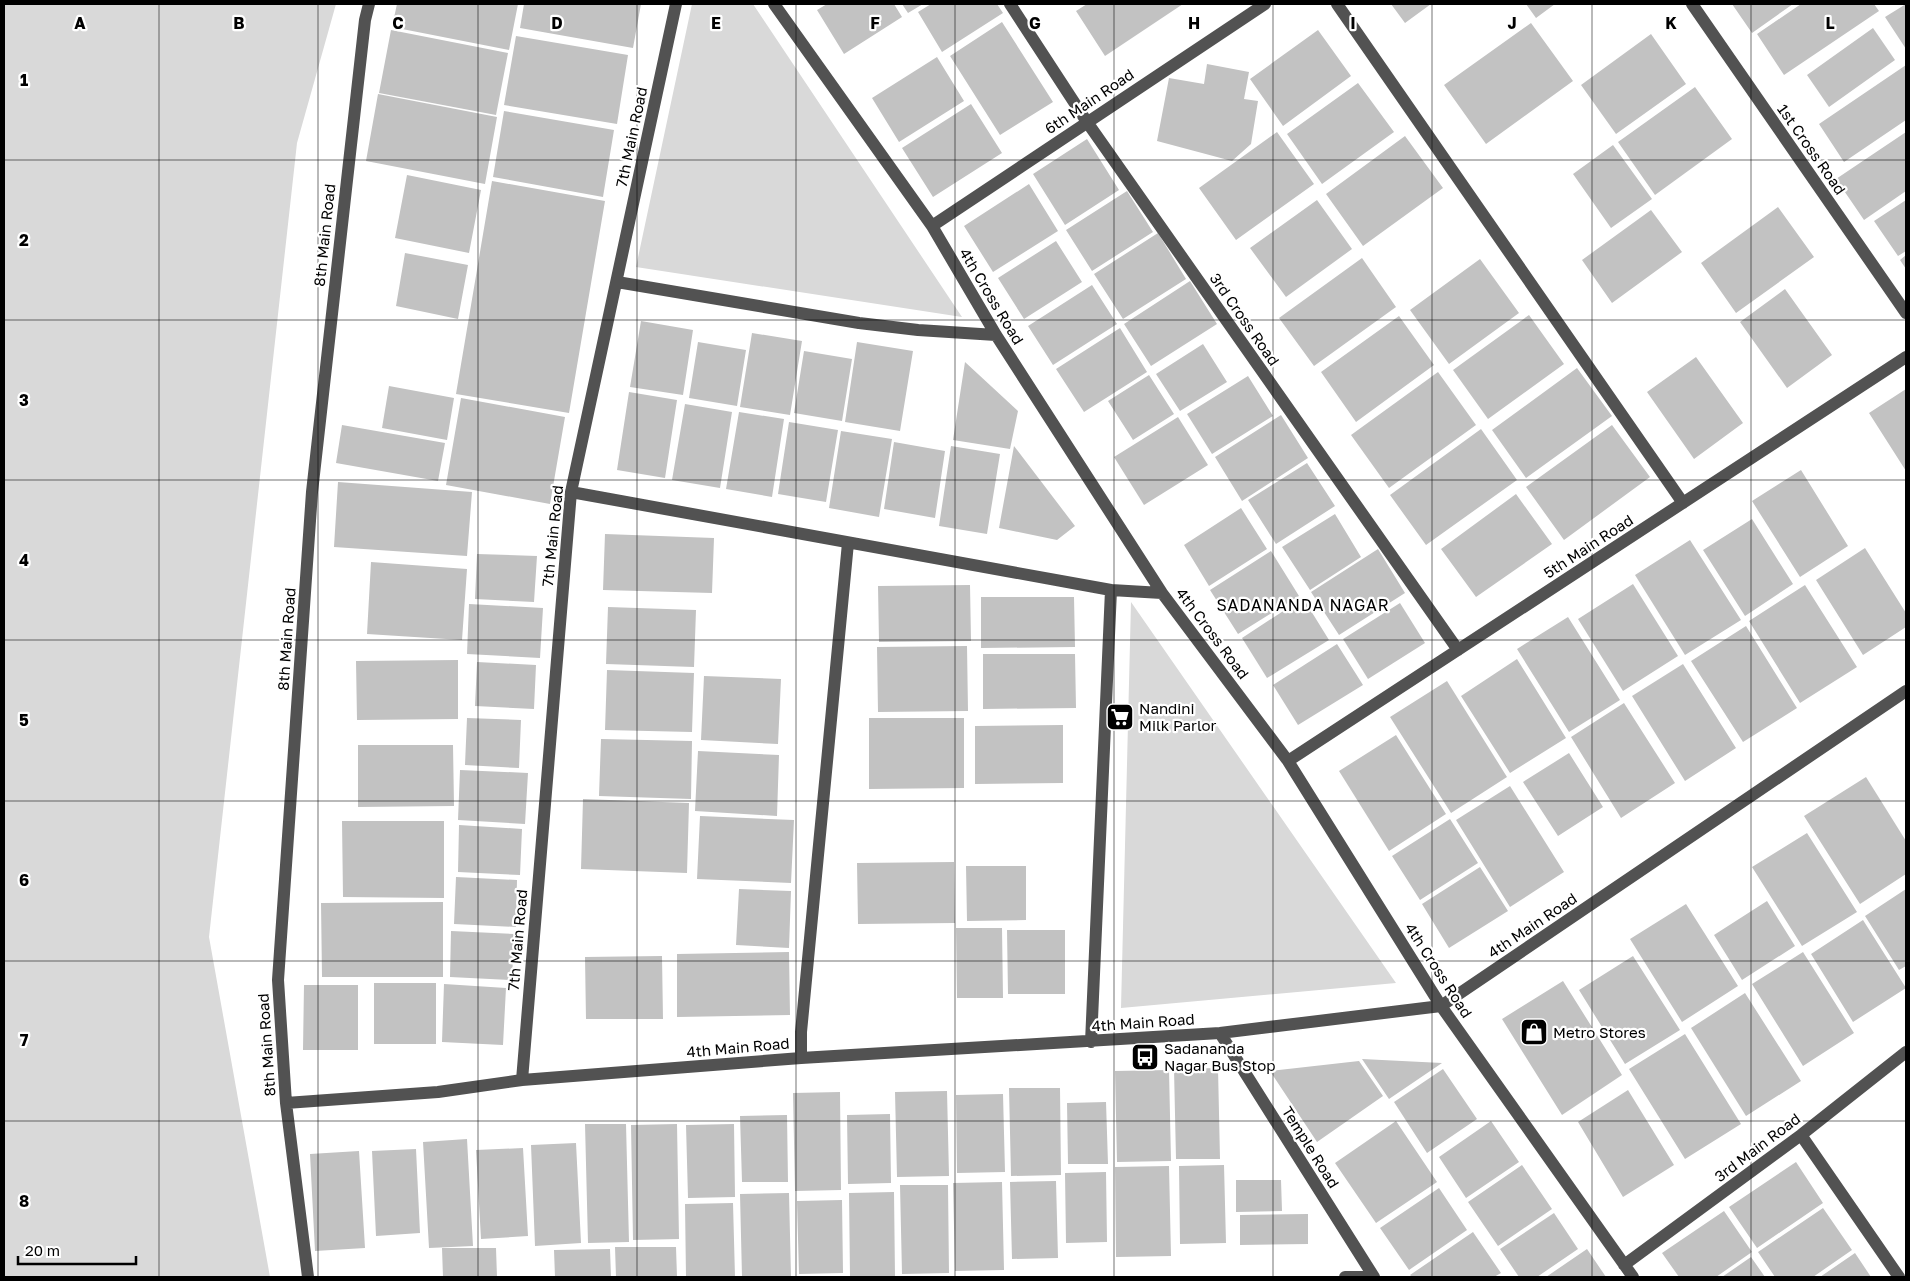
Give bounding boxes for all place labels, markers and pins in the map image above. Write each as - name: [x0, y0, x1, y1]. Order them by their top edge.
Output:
- place label: Nandini Milk Parlor: [1139, 699, 1217, 734]
- supermarket icon: Nandini Milk Parlor: [1105, 702, 1135, 732]
- shop icon: Metro Stores: [1519, 1017, 1549, 1047]
- place label: Metro Stores: [1553, 1023, 1646, 1041]
- place label: Sadananda Nagar Bus Stop: [1164, 1039, 1276, 1074]
- bus stop icon: Sadananda Nagar Bus Stop: [1130, 1042, 1160, 1072]

